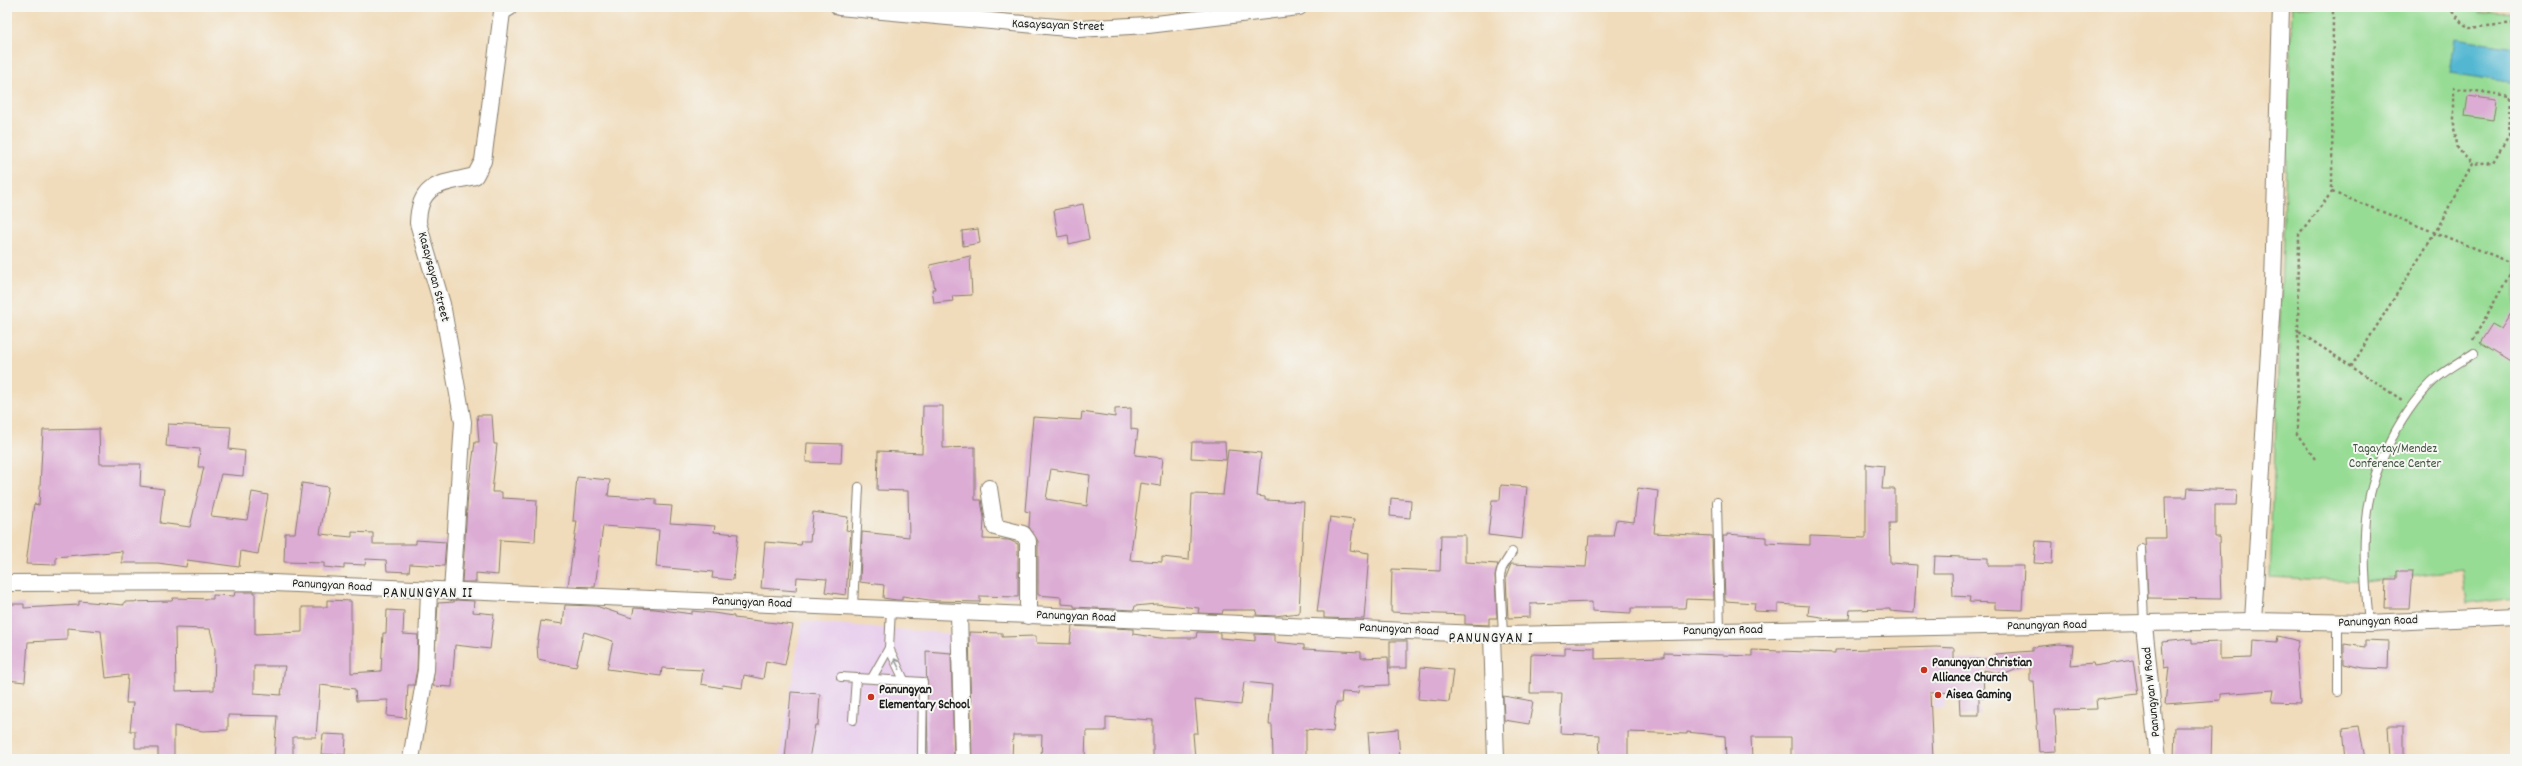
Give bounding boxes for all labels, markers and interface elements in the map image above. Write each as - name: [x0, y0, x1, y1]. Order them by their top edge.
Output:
- street label: Kasaysayan Street: [1011, 15, 1105, 37]
- street label: Kasaysayan Street: [412, 230, 454, 324]
- park label: Tagaytay/Mendez Conference Center: [2349, 440, 2441, 474]
- street label: Panungyan Road: [292, 574, 372, 598]
- district label: PANUNGYAN II: [383, 583, 473, 605]
- street label: Panungyan Road: [712, 592, 792, 614]
- street label: Panungyan Road: [1036, 606, 1116, 628]
- street label: Panungyan Road: [2338, 611, 2418, 633]
- street label: Panungyan Road: [2007, 616, 2087, 636]
- street label: Panungyan Road: [1359, 618, 1439, 642]
- street label: Panungyan Road: [1683, 621, 1763, 641]
- district label: PANUNGYAN I: [1449, 628, 1533, 650]
- street label: Panungyan W Road: [2138, 646, 2166, 738]
- place label: Panungyan Christian Alliance Church: [1932, 654, 2032, 688]
- one-way arrow: [893, 658, 900, 670]
- marker: Panungyan Christian Alliance Church: [1919, 665, 1929, 675]
- place label: Panungyan Elementary School: [879, 681, 971, 715]
- place label: Aisea Gaming: [1946, 686, 2012, 705]
- marker: Aisea Gaming: [1933, 690, 1943, 700]
- marker: Panungyan Elementary School: [866, 692, 876, 702]

